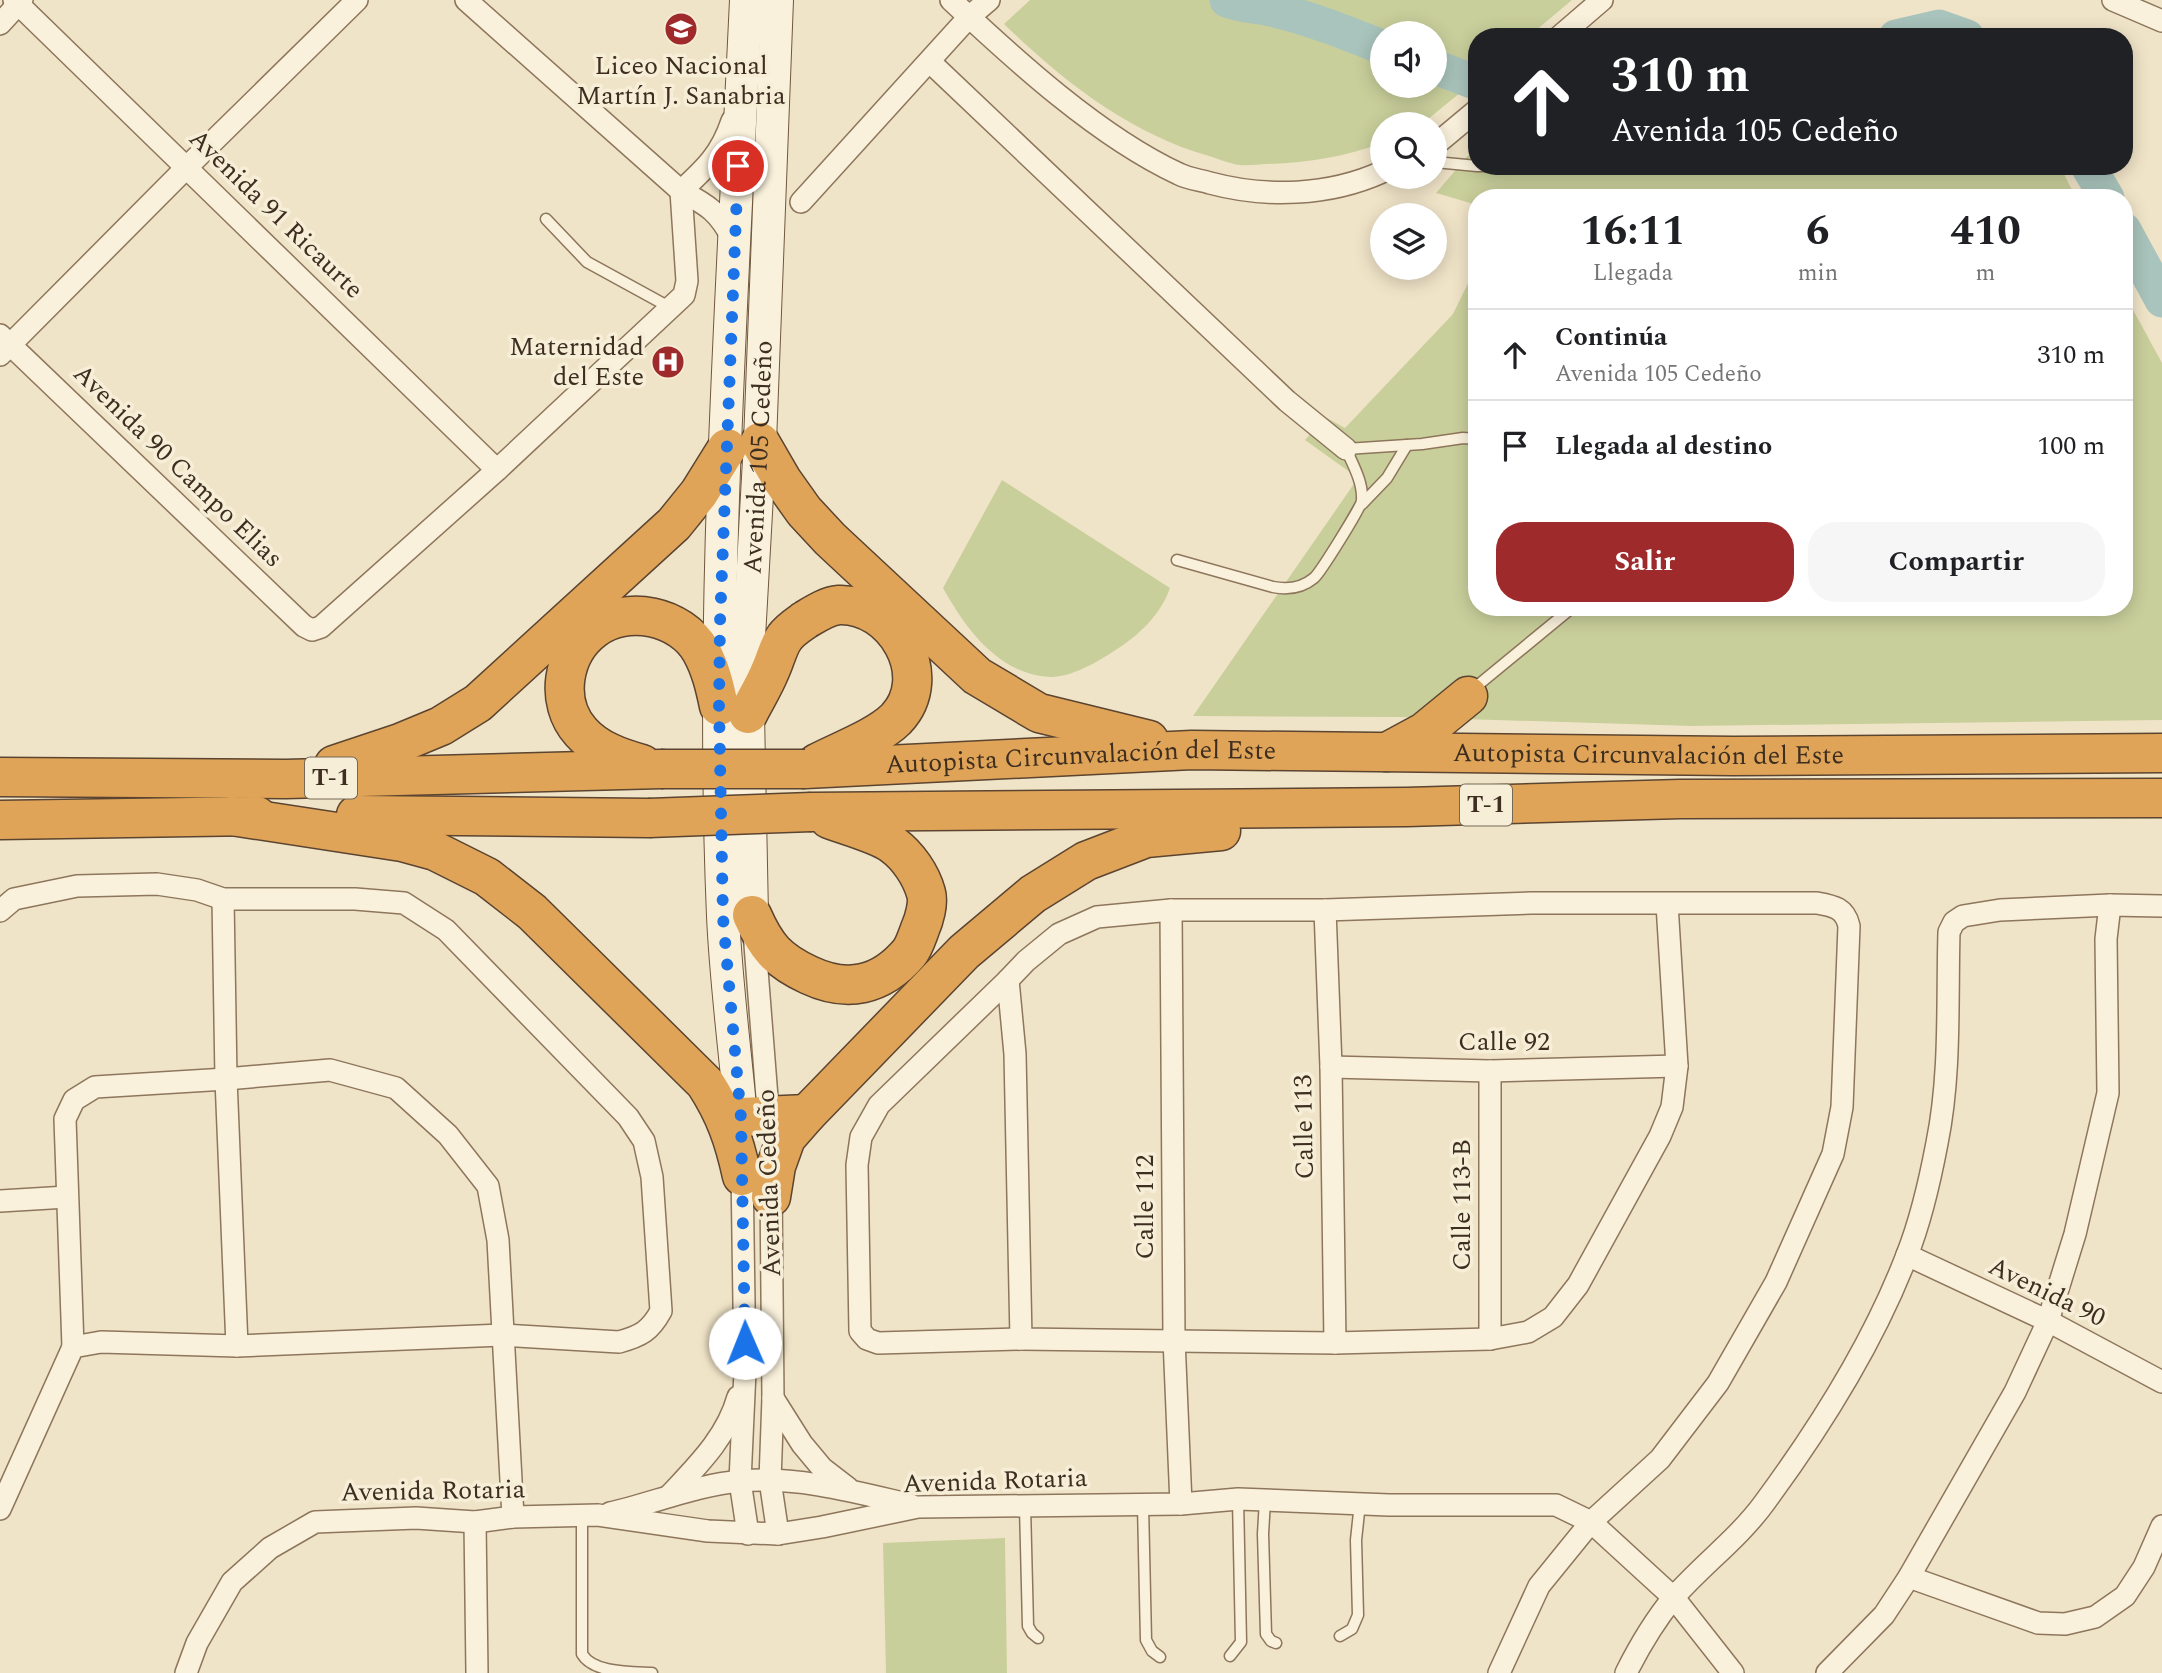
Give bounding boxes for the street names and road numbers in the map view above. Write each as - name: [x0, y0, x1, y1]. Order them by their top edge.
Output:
- street label: Avenida 91 Ricaurte: [179, 120, 373, 308]
- street label: Avenida 105 Cedeño: [733, 340, 784, 575]
- street label: Avenida 90 Campo Elias: [64, 355, 292, 577]
- street label: Autopista Circunvalación del Este: [884, 730, 1276, 785]
- street label: Autopista Circunvalación del Este: [1453, 733, 1844, 776]
- road number: T-1: [305, 758, 357, 798]
- road number: T-1: [1460, 784, 1512, 826]
- street label: Calle 92: [1458, 1022, 1550, 1062]
- street label: Calle 113: [1283, 1074, 1325, 1180]
- street label: Avenida Cedeño: [746, 1088, 792, 1278]
- street label: Calle 113-B: [1442, 1139, 1482, 1271]
- street label: Calle 112: [1125, 1155, 1165, 1259]
- street label: Avenida 90: [1981, 1246, 2113, 1338]
- street label: Avenida Rotaria: [902, 1458, 1088, 1504]
- street label: Avenida Rotaria: [340, 1469, 526, 1513]

